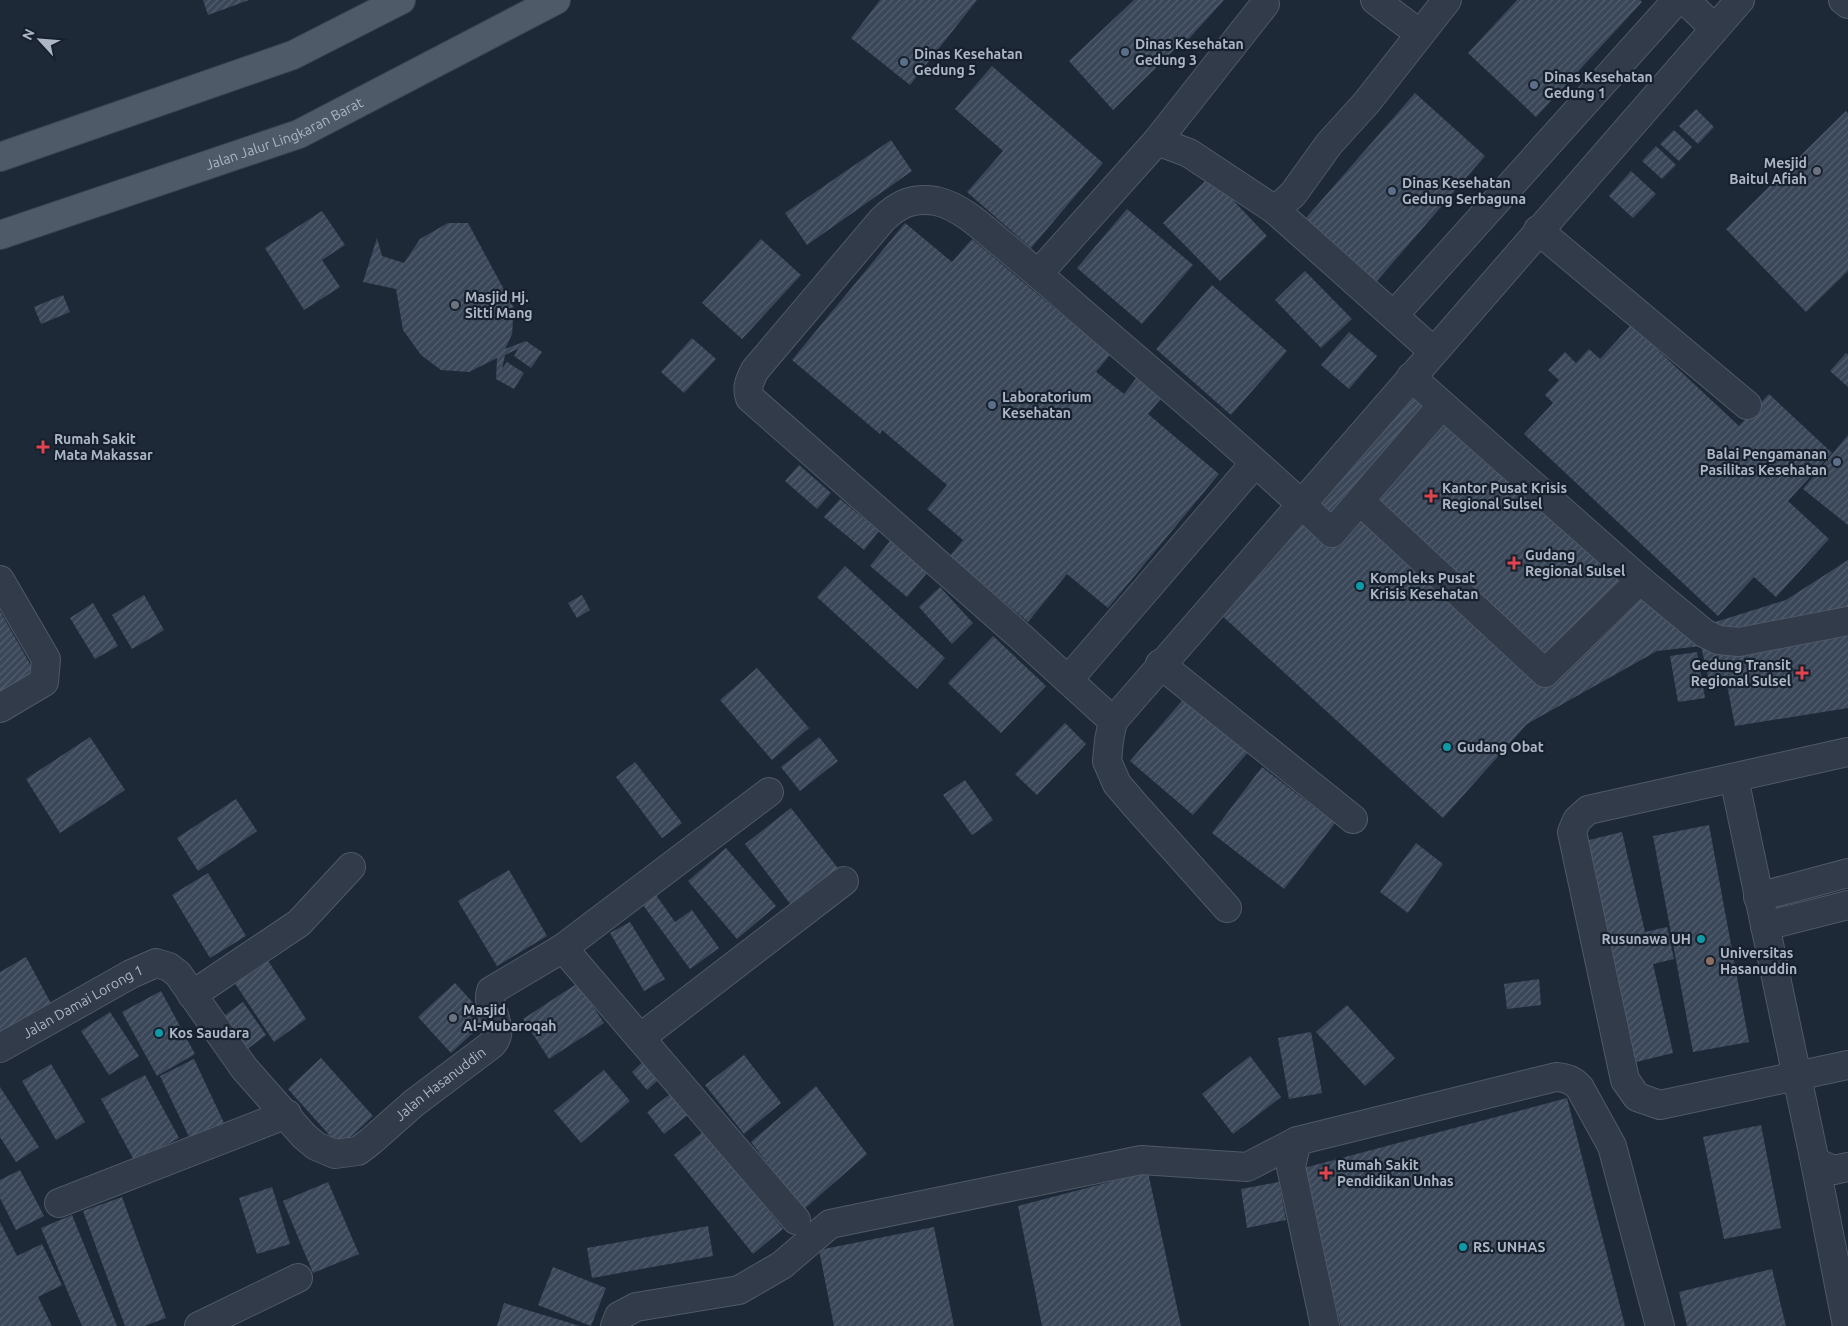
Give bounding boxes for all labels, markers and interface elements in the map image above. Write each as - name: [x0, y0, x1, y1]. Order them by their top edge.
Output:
- north arrow: [15, 15, 65, 65]
- text: N: [19, 26, 38, 43]
- place label: Dinas Kesehatan Gedung 3: [1135, 36, 1244, 68]
- place label: Dinas Kesehatan Gedung 5: [914, 46, 1023, 78]
- marker: Dinas Kesehatan Gedung 3: [1119, 46, 1131, 58]
- marker: Dinas Kesehatan Gedung 5: [898, 56, 910, 68]
- place label: Dinas Kesehatan Gedung 1: [1544, 69, 1653, 101]
- marker: Dinas Kesehatan Gedung 1: [1528, 79, 1540, 91]
- street label: Jalan Jalur Lingkaran Barat: [203, 94, 366, 173]
- place label: Mesjid Baitul Afiah: [1729, 155, 1807, 187]
- marker: Mesjid Baitul Afiah: [1811, 165, 1823, 177]
- place label: Dinas Kesehatan Gedung Serbaguna: [1402, 175, 1526, 207]
- marker: Dinas Kesehatan Gedung Serbaguna: [1386, 185, 1398, 197]
- place label: Masjid Hj. Sitti Mang: [465, 289, 533, 321]
- marker: Masjid Hj. Sitti Mang: [449, 299, 461, 311]
- place label: Laboratorium Kesehatan: [1002, 389, 1092, 421]
- marker: Laboratorium Kesehatan: [986, 399, 998, 411]
- place label: Rumah Sakit Mata Makassar: [54, 431, 153, 463]
- marker: Rumah Sakit Mata Makassar: [36, 440, 50, 454]
- place label: Balai Pengamanan Pasilitas Kesehatan: [1700, 446, 1827, 478]
- marker: Balai Pengamanan Pasilitas Kesehatan: [1831, 456, 1843, 468]
- place label: Kantor Pusat Krisis Regional Sulsel: [1442, 480, 1567, 512]
- marker: Kantor Pusat Krisis Regional Sulsel: [1424, 489, 1438, 503]
- place label: Gudang Regional Sulsel: [1525, 547, 1625, 579]
- marker: Gudang Regional Sulsel: [1507, 556, 1521, 570]
- place label: Kompleks Pusat Krisis Kesehatan: [1370, 570, 1478, 602]
- marker: Kompleks Pusat Krisis Kesehatan: [1354, 580, 1366, 592]
- place label: Gedung Transit Regional Sulsel: [1691, 657, 1791, 689]
- marker: Gedung Transit Regional Sulsel: [1795, 666, 1809, 680]
- place label: Gudang Obat: [1457, 739, 1544, 755]
- marker: Gudang Obat: [1441, 741, 1453, 753]
- place label: Rusunawa UH: [1602, 931, 1691, 947]
- marker: Rusunawa UH: [1695, 933, 1707, 945]
- place label: Universitas Hasanuddin: [1720, 945, 1797, 977]
- marker: Universitas Hasanuddin: [1704, 955, 1716, 967]
- street label: Jalan Damai Lorong 1: [20, 962, 145, 1042]
- place label: Masjid Al-Mubaroqah: [463, 1002, 557, 1034]
- marker: Masjid Al-Mubaroqah: [447, 1012, 459, 1024]
- place label: Kos Saudara: [169, 1025, 249, 1041]
- marker: Kos Saudara: [153, 1027, 165, 1039]
- street label: Jalan Hasanuddin: [392, 1044, 489, 1124]
- place label: Rumah Sakit Pendidikan Unhas: [1337, 1157, 1454, 1189]
- marker: Rumah Sakit Pendidikan Unhas: [1319, 1166, 1333, 1180]
- place label: RS. UNHAS: [1473, 1239, 1546, 1255]
- marker: RS. UNHAS: [1457, 1241, 1469, 1253]

